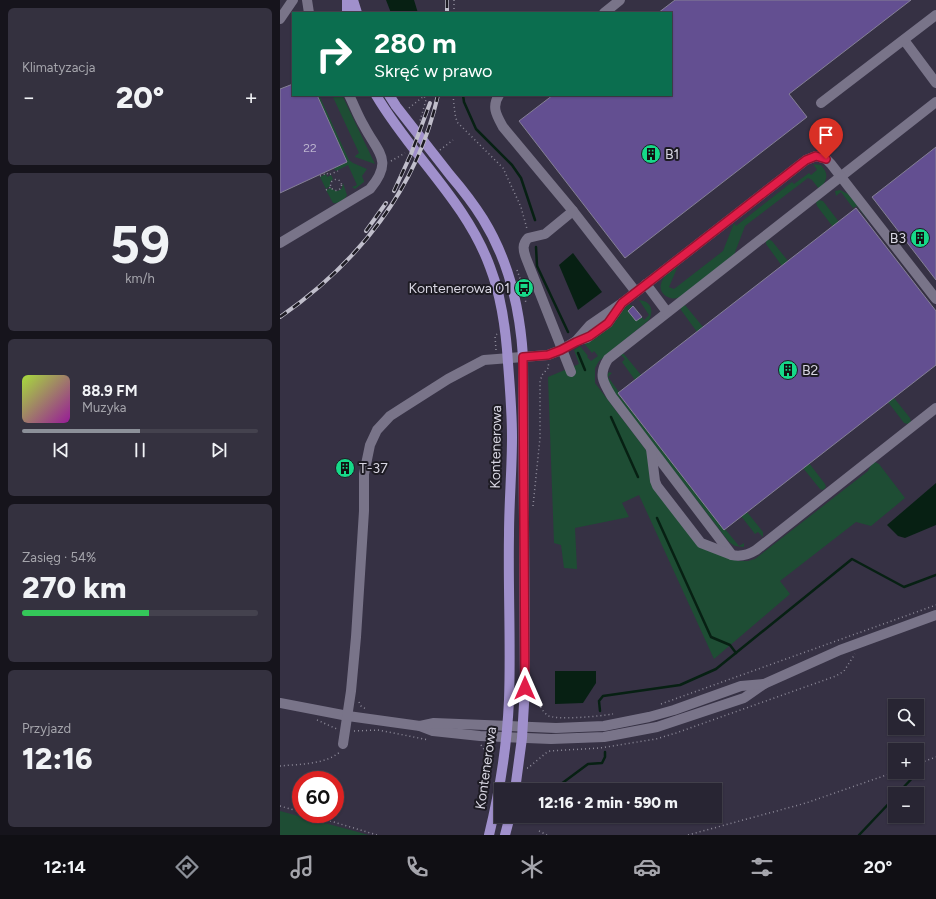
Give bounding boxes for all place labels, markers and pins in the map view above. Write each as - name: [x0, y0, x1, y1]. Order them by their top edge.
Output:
- pin: [809, 118, 843, 159]
- building icon: B1: [640, 143, 662, 165]
- place label: B1: [665, 146, 679, 163]
- building icon: B3: [909, 227, 931, 249]
- place label: B3: [890, 230, 906, 247]
- bus stop icon: Kontenerowa 01: [513, 277, 535, 299]
- place label: Kontenerowa 01: [408, 280, 510, 297]
- building icon: B2: [777, 359, 799, 381]
- place label: B2: [802, 362, 818, 379]
- building icon: T-37: [334, 457, 356, 479]
- place label: T-37: [359, 460, 388, 477]

